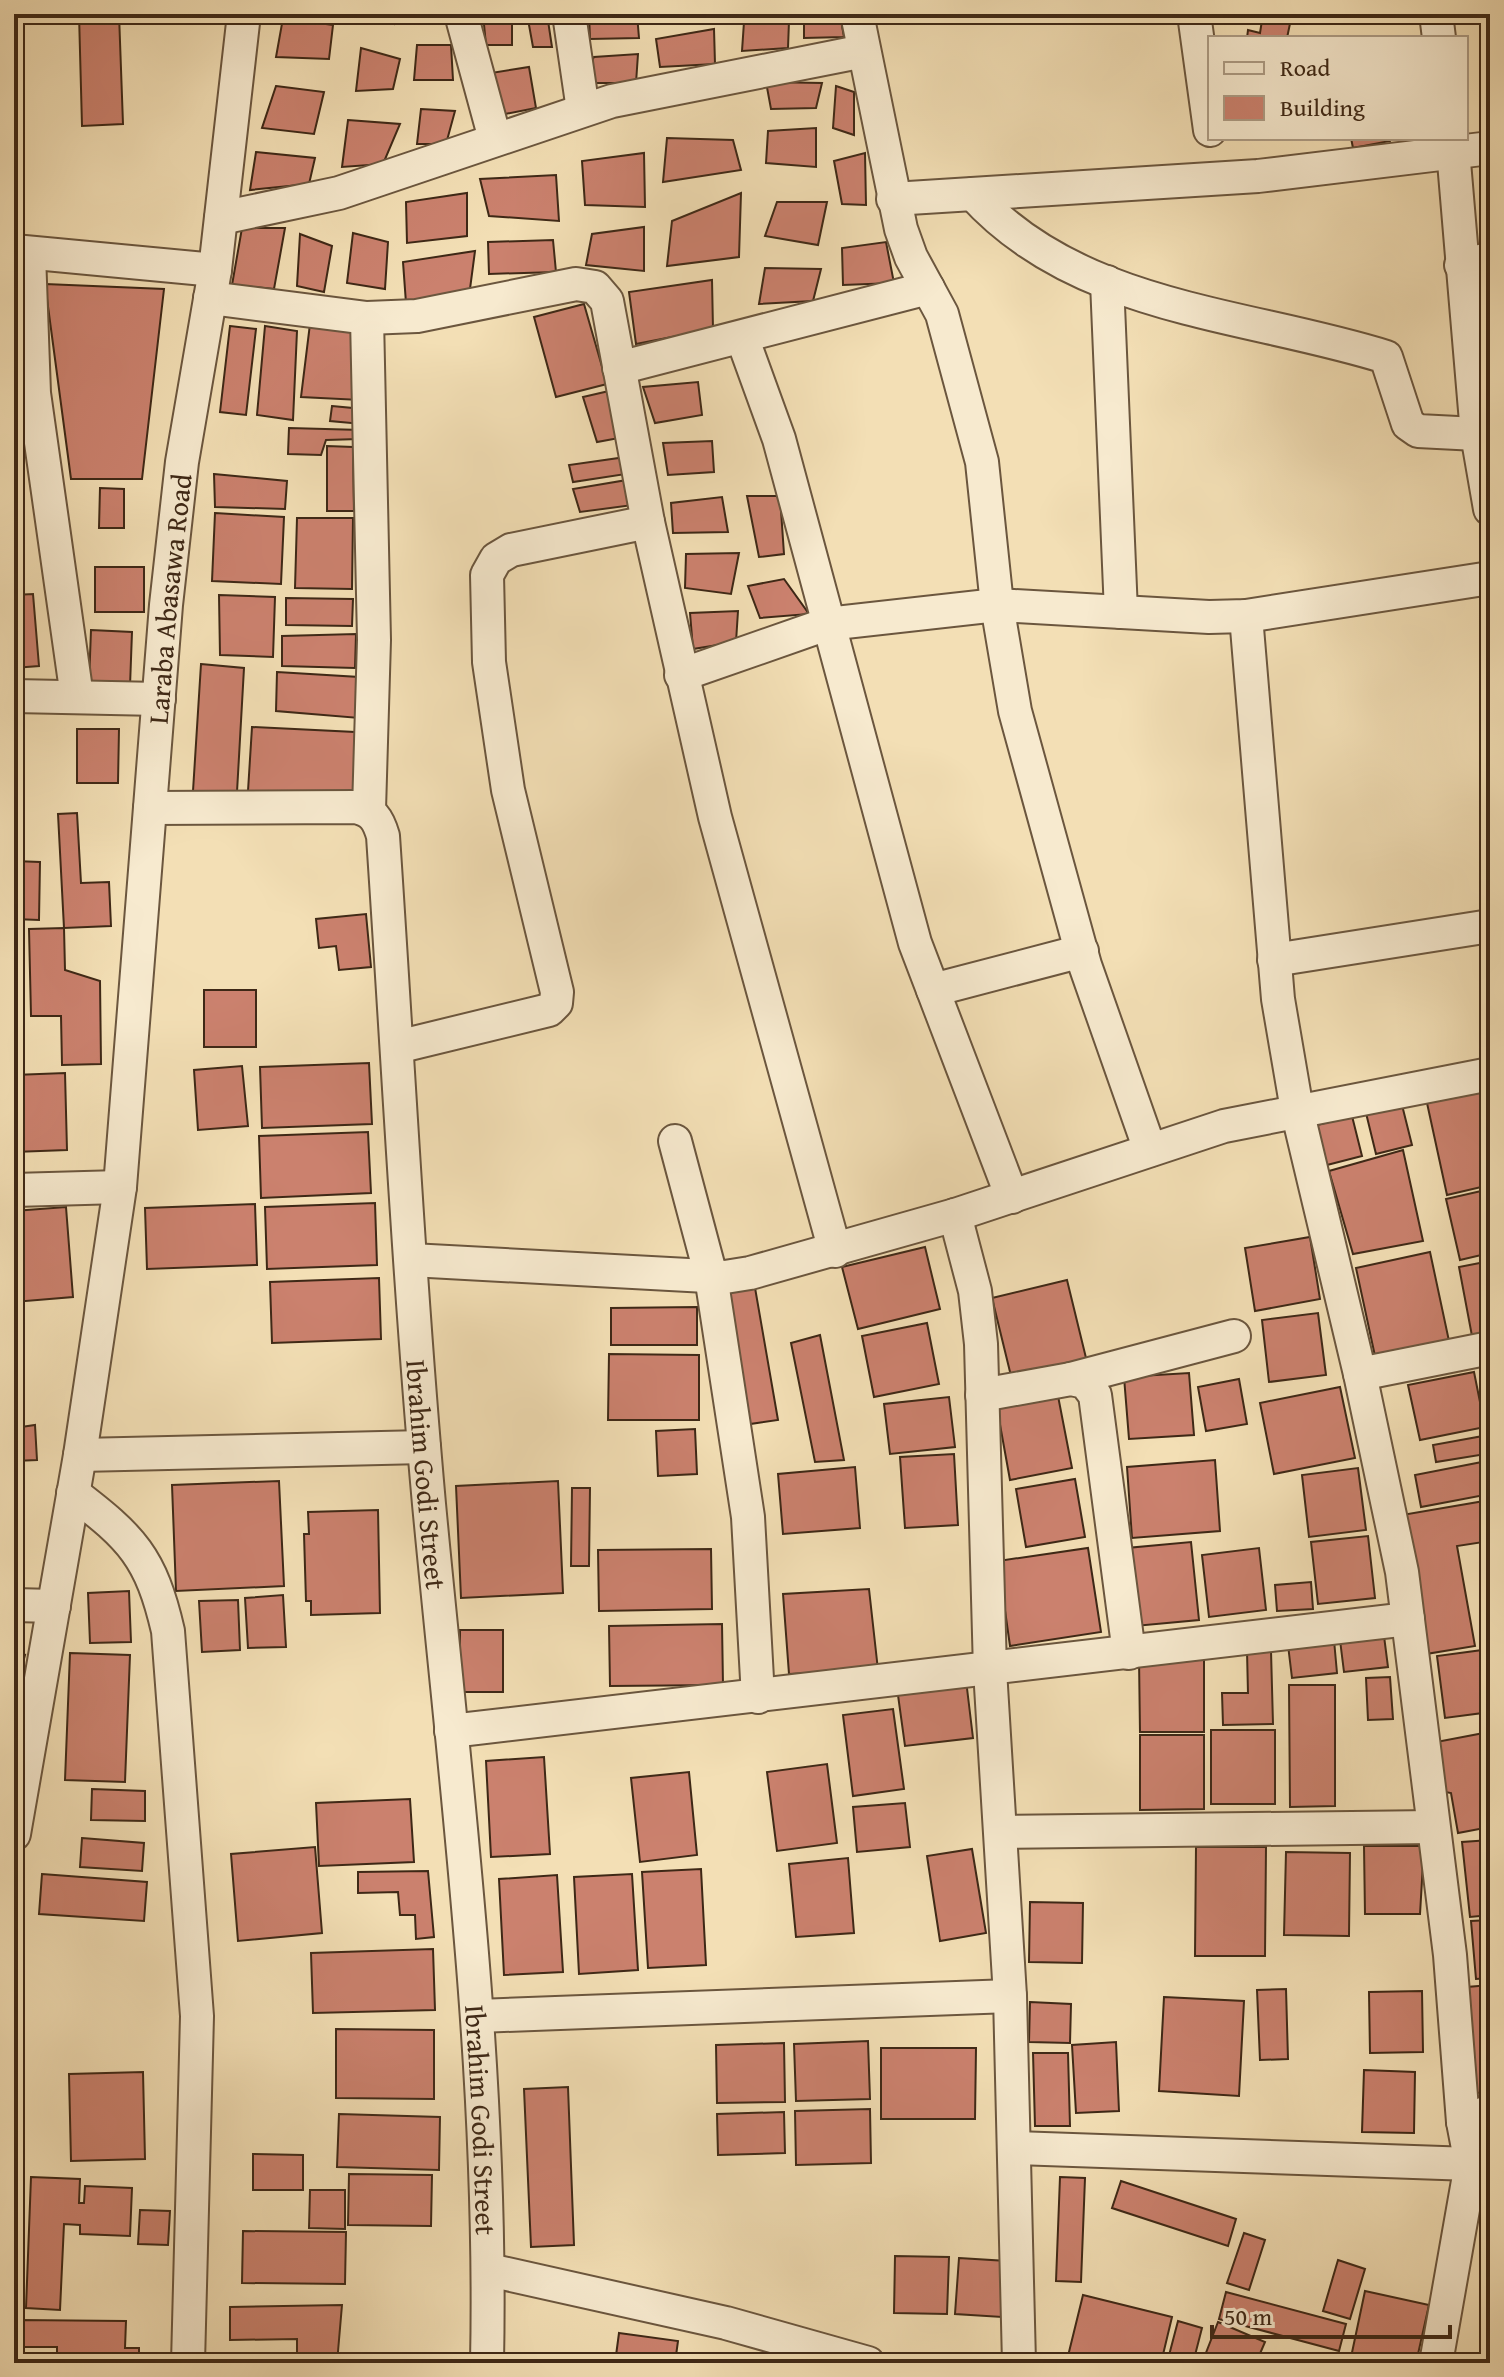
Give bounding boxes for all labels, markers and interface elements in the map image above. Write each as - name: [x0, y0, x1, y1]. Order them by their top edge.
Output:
- legend: [1208, 36, 1468, 140]
- text: Road: [1280, 50, 1330, 85]
- text: Building: [1280, 90, 1365, 125]
- street label: Laraba Abasawa Road: [136, 471, 201, 725]
- street label: Ibrahim Godi Street: [397, 1358, 458, 1591]
- street label: Ibrahim Godi Street: [456, 2003, 508, 2236]
- scale bar: [1212, 2289, 1450, 2339]
- text: 50 m: [1224, 2299, 1272, 2334]

